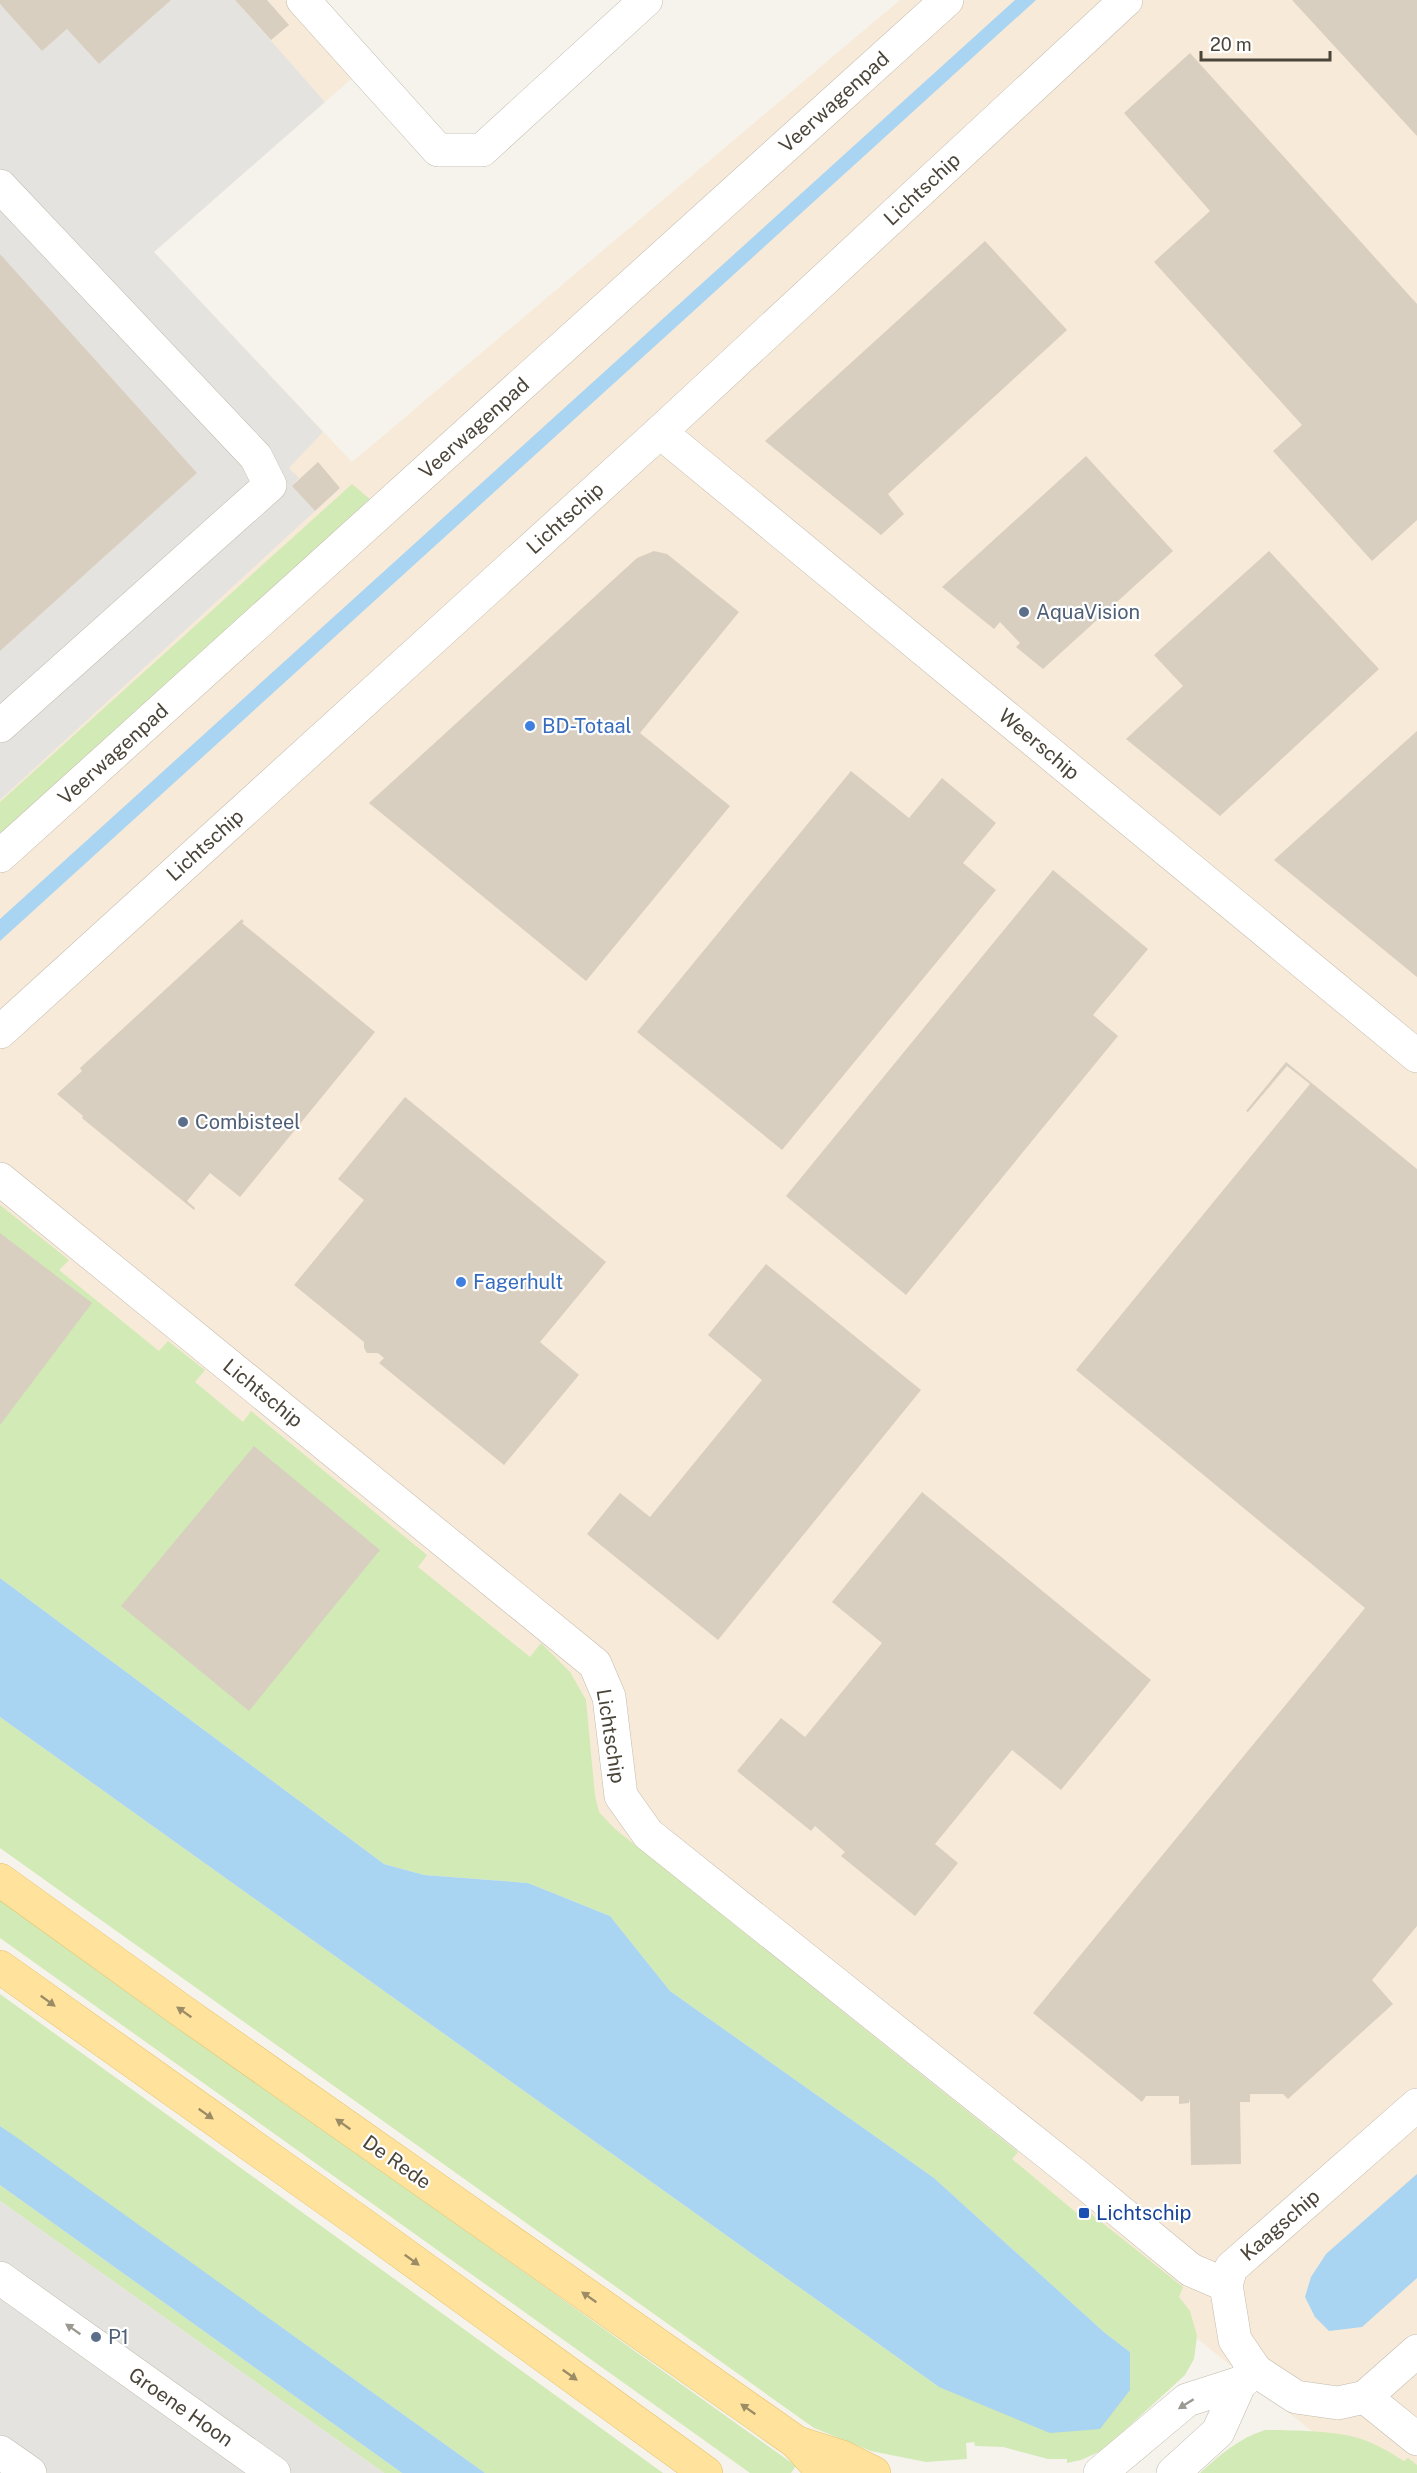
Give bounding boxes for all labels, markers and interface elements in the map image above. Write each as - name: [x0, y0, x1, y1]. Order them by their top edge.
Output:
- scale bar: [1201, 24, 1330, 62]
- text: 20 m: [1210, 34, 1252, 55]
- street label: Veerwagenpad: [774, 46, 894, 158]
- street label: Lichtschip: [879, 148, 965, 230]
- street label: Veerwagenpad: [414, 372, 534, 484]
- street label: Lichtschip: [521, 477, 609, 559]
- place label: AquaVision: [1036, 600, 1140, 624]
- marker: AquaVision: [1017, 605, 1031, 619]
- street label: Veerwagenpad: [53, 698, 173, 810]
- street label: Weerschip: [994, 703, 1084, 785]
- place label: BD-Totaal: [542, 714, 632, 738]
- marker: BD-Totaal: [523, 719, 537, 733]
- street label: Lichtschip: [161, 804, 249, 886]
- place label: Combisteel: [195, 1110, 300, 1134]
- marker: Combisteel: [176, 1115, 190, 1129]
- place label: Fagerhult: [473, 1270, 563, 1294]
- marker: Fagerhult: [454, 1275, 468, 1289]
- street label: Lichtschip: [218, 1354, 308, 1432]
- street label: Lichtschip: [592, 1687, 630, 1785]
- one-way arrow: [39, 1995, 55, 2007]
- one-way arrow: [176, 2006, 192, 2018]
- one-way arrow: [198, 2108, 214, 2120]
- one-way arrow: [336, 2118, 352, 2130]
- street label: De Rede: [358, 2130, 436, 2194]
- street label: Kaagschip: [1236, 2184, 1324, 2266]
- place label: Lichtschip: [1096, 2201, 1191, 2225]
- marker: Lichtschip: [1077, 2206, 1091, 2220]
- one-way arrow: [405, 2254, 420, 2266]
- one-way arrow: [581, 2291, 597, 2303]
- one-way arrow: [65, 2323, 81, 2335]
- place label: P1: [108, 2325, 129, 2349]
- marker: P1: [89, 2330, 103, 2344]
- street label: Groene Hoon: [124, 2362, 238, 2452]
- one-way arrow: [562, 2369, 578, 2381]
- one-way arrow: [1177, 2398, 1194, 2409]
- one-way arrow: [741, 2403, 757, 2415]

